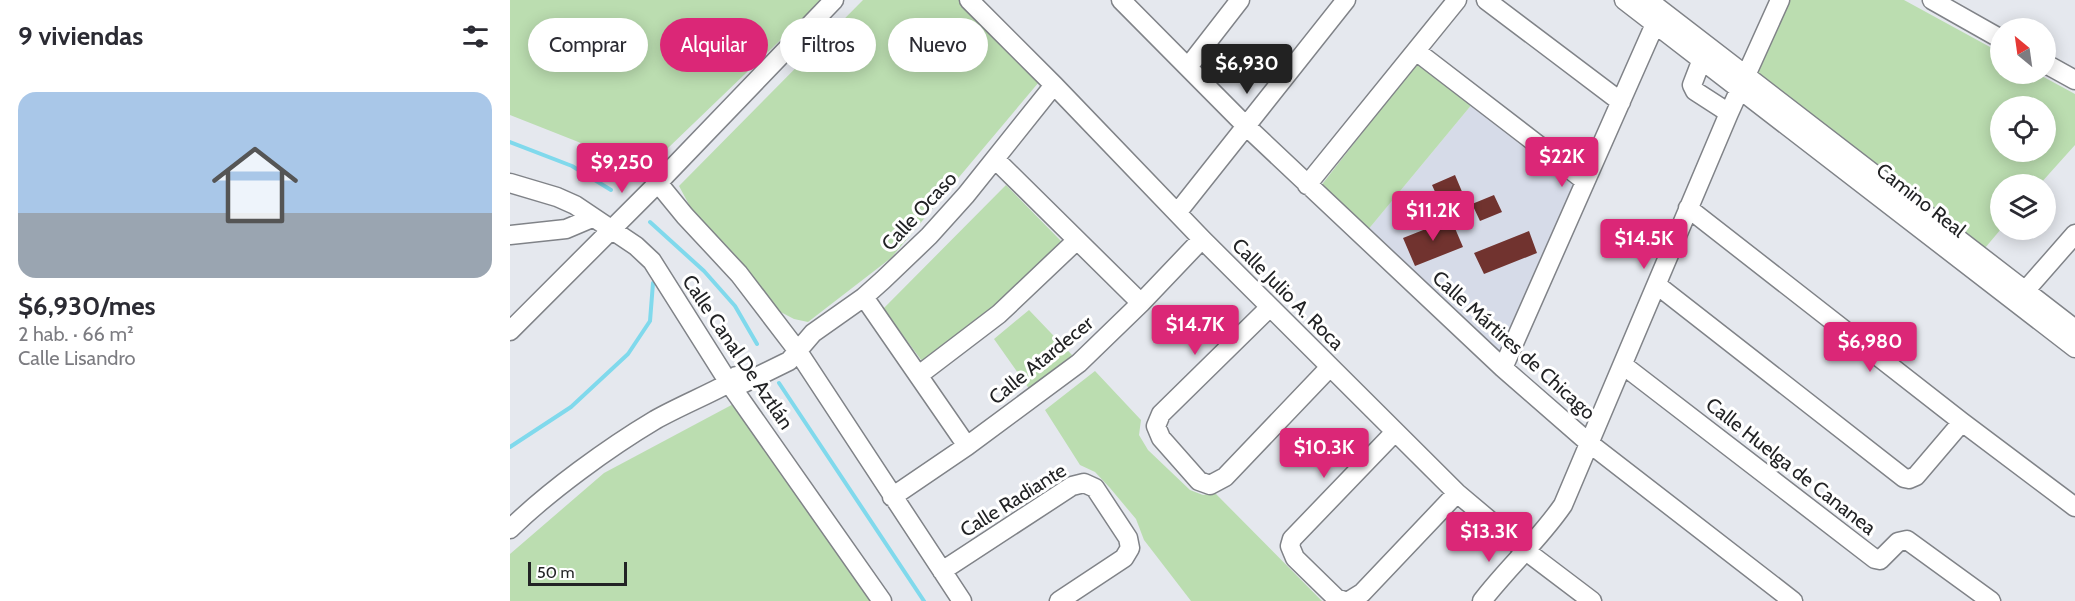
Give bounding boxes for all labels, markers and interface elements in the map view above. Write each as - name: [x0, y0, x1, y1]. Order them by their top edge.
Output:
- chip: Comprar: [528, 18, 648, 72]
- chip: Alquilar: [660, 18, 768, 72]
- chip: Filtros: [780, 18, 876, 72]
- chip: Nuevo: [888, 18, 988, 72]
- north arrow: [1990, 18, 2056, 84]
- map controls: [1990, 18, 2056, 240]
- text: 9 viviendas: [18, 20, 143, 52]
- icon: filters: [459, 20, 492, 53]
- pin: $6,930: [1198, 44, 1296, 95]
- text: $6,930: [1215, 51, 1279, 75]
- button: locate: [1990, 96, 2056, 162]
- icon: home: [201, 131, 309, 239]
- pin: $22K: [1526, 137, 1598, 188]
- pin: $9,250: [573, 143, 671, 194]
- text: $22K: [1539, 144, 1585, 168]
- text: $9,250: [591, 150, 653, 174]
- street label: Camino Real: [1872, 158, 1971, 242]
- street label: Calle Ocaso: [876, 167, 962, 255]
- button: layers: [1990, 174, 2056, 240]
- pin: $11.2K: [1384, 191, 1482, 242]
- text: $11.2K: [1406, 198, 1460, 222]
- pin: $14.5K: [1595, 219, 1693, 270]
- text: $14.5K: [1614, 226, 1674, 250]
- street label: Calle Julio A. Roca: [1227, 233, 1349, 355]
- street label: Calle Mártires de Chicago: [1428, 265, 1600, 425]
- street label: Calle Canal De Aztlán: [677, 270, 799, 434]
- text: $6,930/mes: [18, 290, 156, 322]
- pin: $14.7K: [1146, 305, 1244, 356]
- street label: Calle Atardecer: [984, 310, 1098, 409]
- text: $14.7K: [1166, 312, 1224, 336]
- text: 2 hab. · 66 m²: [18, 322, 134, 346]
- pin: $6,980: [1821, 322, 1919, 373]
- text: $6,980: [1838, 329, 1902, 353]
- text: Calle Lisandro: [18, 346, 135, 370]
- street label: Calle Huelga de Cananea: [1701, 392, 1881, 540]
- pin: $10.3K: [1275, 428, 1373, 479]
- text: $10.3K: [1294, 435, 1354, 459]
- street label: Calle Radiante: [956, 458, 1070, 542]
- pin: $13.3K: [1440, 512, 1538, 563]
- text: $13.3K: [1460, 519, 1518, 543]
- scale bar: [528, 559, 627, 586]
- text: 50 m: [537, 563, 574, 582]

